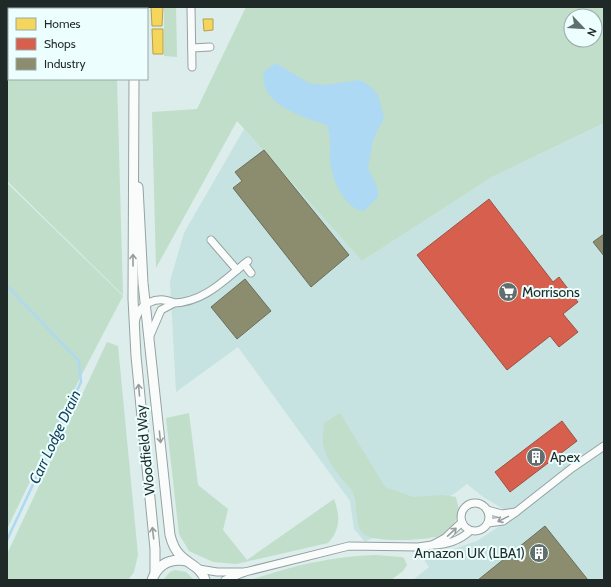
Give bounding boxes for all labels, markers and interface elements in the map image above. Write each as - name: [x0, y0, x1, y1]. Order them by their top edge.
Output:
- legend: [8, 8, 148, 80]
- north arrow: [563, 8, 603, 48]
- text: Homes: [44, 16, 81, 31]
- text: N: [584, 26, 600, 39]
- text: Shops: [44, 36, 76, 51]
- text: Industry: [44, 56, 85, 71]
- one-way arrow: [129, 254, 137, 267]
- supermarket icon: Morrisons: [497, 281, 519, 303]
- place label: Morrisons: [522, 283, 580, 301]
- one-way arrow: [135, 384, 143, 397]
- water label: Carr Lodge Drain: [25, 387, 85, 487]
- street label: Woodfield Way: [131, 404, 159, 496]
- one-way arrow: [156, 430, 163, 443]
- building icon: Apex: [525, 446, 547, 468]
- place label: Apex: [550, 448, 581, 466]
- one-way arrow: [498, 516, 510, 523]
- one-way arrow: [150, 527, 157, 540]
- one-way arrow: [447, 527, 457, 536]
- building icon: Amazon UK (LBA1): [528, 542, 550, 564]
- place label: Amazon UK (LBA1): [414, 544, 525, 562]

